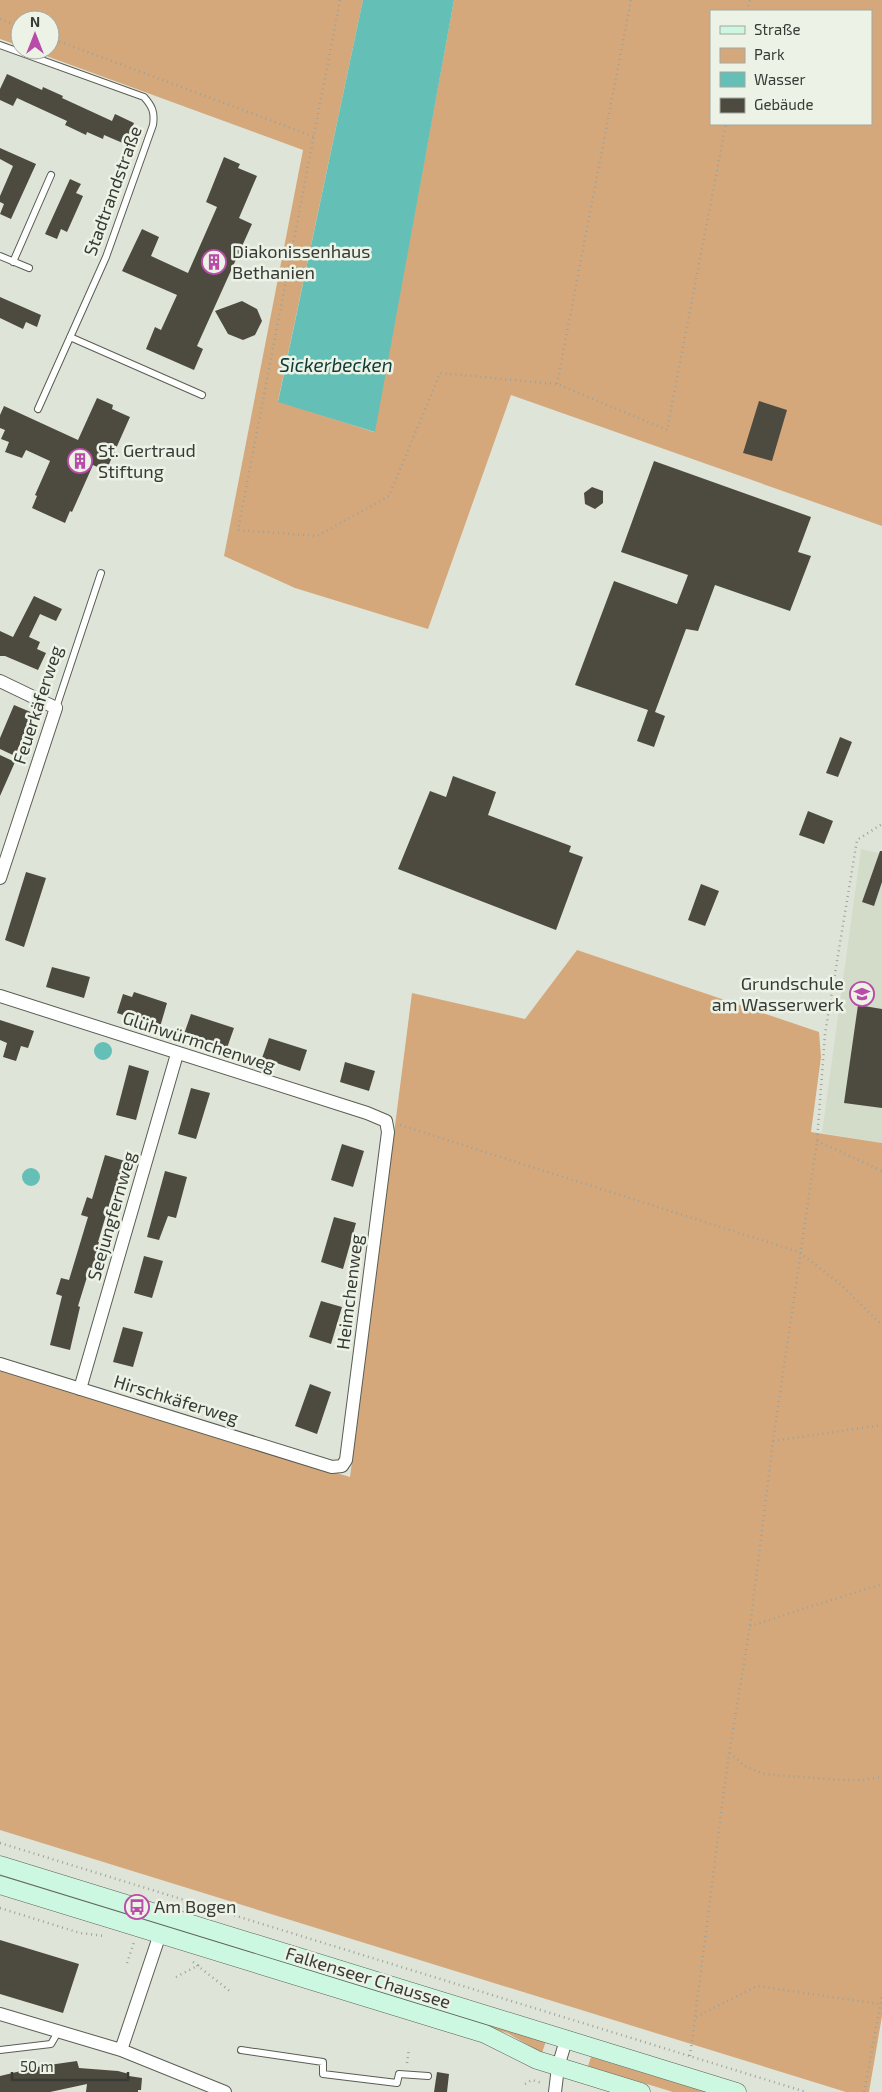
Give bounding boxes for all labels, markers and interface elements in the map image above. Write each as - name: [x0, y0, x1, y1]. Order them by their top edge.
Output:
- north arrow: [10, 10, 60, 60]
- legend: [710, 10, 872, 125]
- text: N: [30, 13, 40, 30]
- text: Straße: [754, 20, 800, 38]
- text: Park: [754, 45, 785, 63]
- text: Wasser: [754, 70, 806, 88]
- text: Gebäude: [754, 95, 813, 113]
- street label: Stadtrandstraße: [78, 123, 146, 259]
- place label: Diakonissenhaus Bethanien: [232, 240, 371, 283]
- building icon: Diakonissenhaus Bethanien: [201, 249, 227, 275]
- water label: Sickerbecken: [279, 353, 393, 376]
- place label: St. Gertraud Stiftung: [98, 439, 196, 482]
- building icon: St. Gertraud Stiftung: [67, 448, 93, 474]
- street label: Feuerkäferweg: [8, 643, 67, 767]
- place label: Grundschule am Wasserwerk: [712, 972, 844, 1015]
- school or university icon: Grundschule am Wasserwerk: [849, 981, 875, 1007]
- street label: Glühwürmchenweg: [120, 1006, 278, 1076]
- street label: Seejungfernweg: [82, 1149, 140, 1283]
- street label: Heimchenweg: [331, 1233, 367, 1351]
- street label: Hirschkäferweg: [111, 1370, 241, 1428]
- bus stop icon: Am Bogen: [124, 1894, 150, 1920]
- place label: Am Bogen: [154, 1895, 236, 1917]
- street label: Falkenseer Chaussee: [283, 1941, 453, 2013]
- scale bar: [12, 2050, 129, 2082]
- text: 50 m: [20, 2057, 54, 2075]

